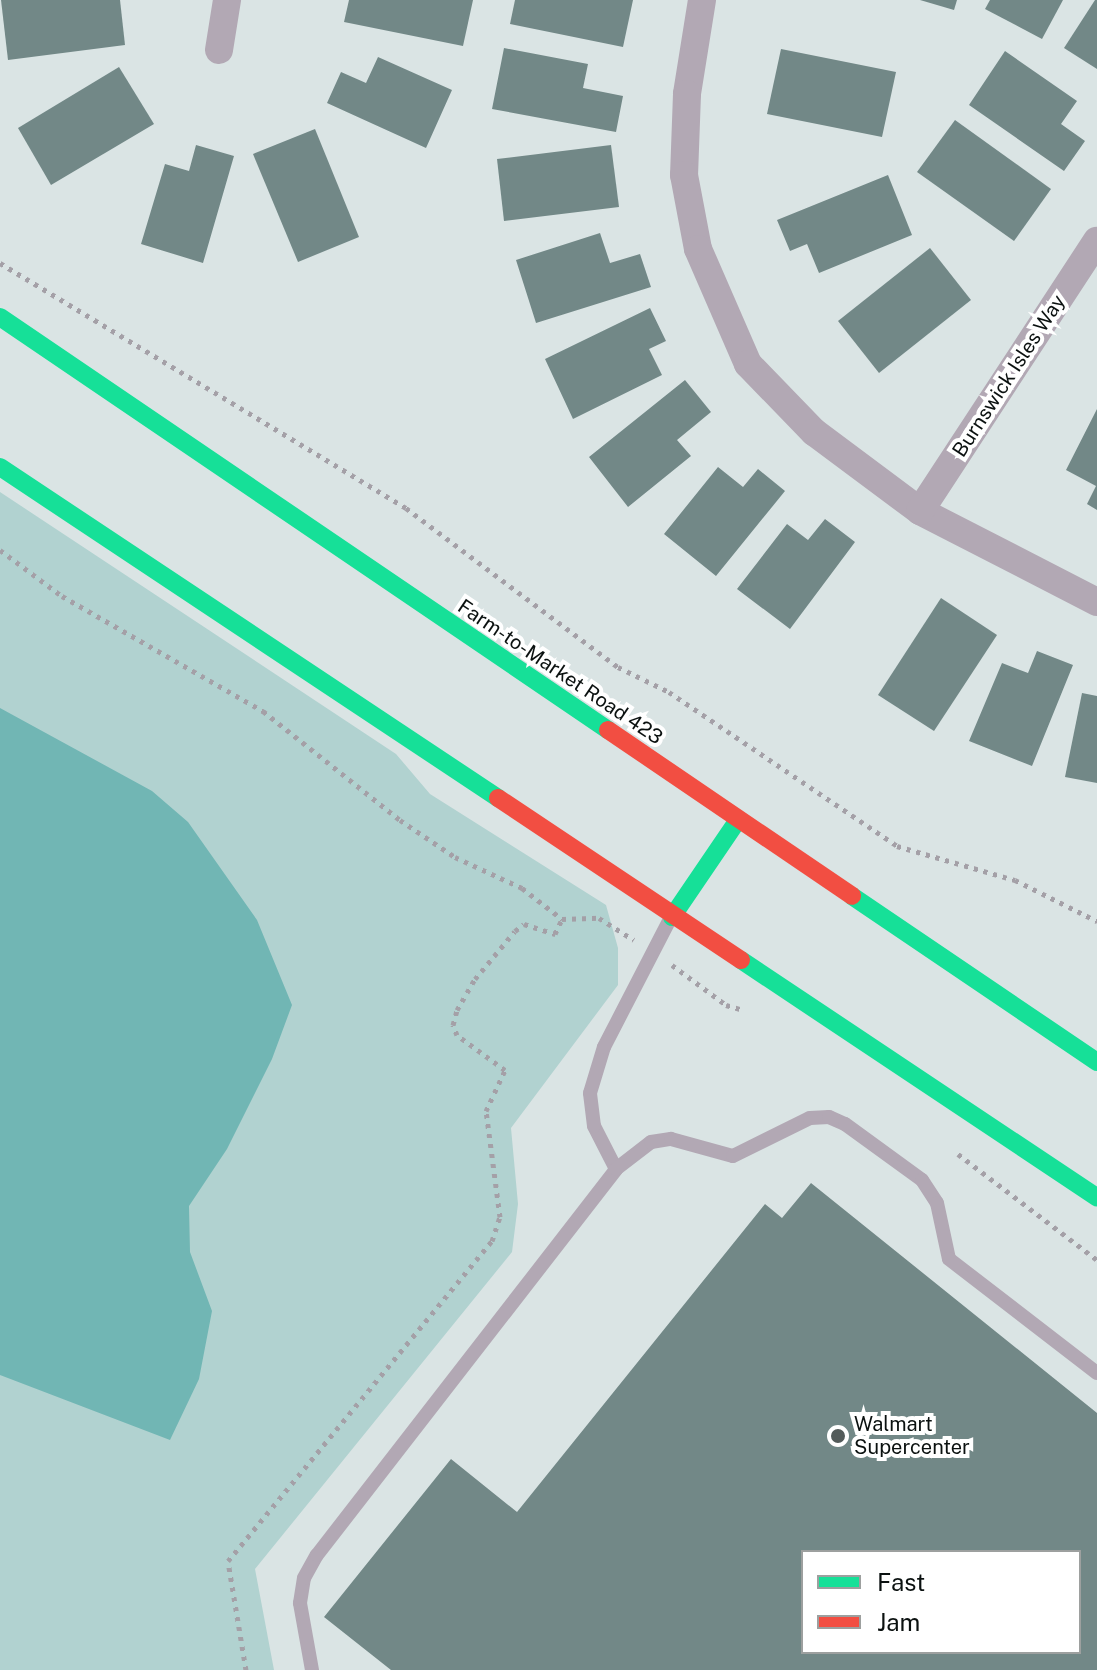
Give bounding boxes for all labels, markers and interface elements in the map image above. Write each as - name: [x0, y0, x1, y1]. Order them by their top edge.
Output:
- street label: Burnswick Isles Way: [947, 290, 1071, 462]
- street label: Farm-to-Market Road 423: [453, 594, 667, 750]
- place label: Walmart Supercenter: [854, 1412, 970, 1459]
- marker: Walmart Supercenter: [829, 1427, 847, 1445]
- legend: [801, 1550, 1081, 1654]
- text: Fast: [877, 1568, 925, 1596]
- text: Jam: [877, 1608, 920, 1636]

